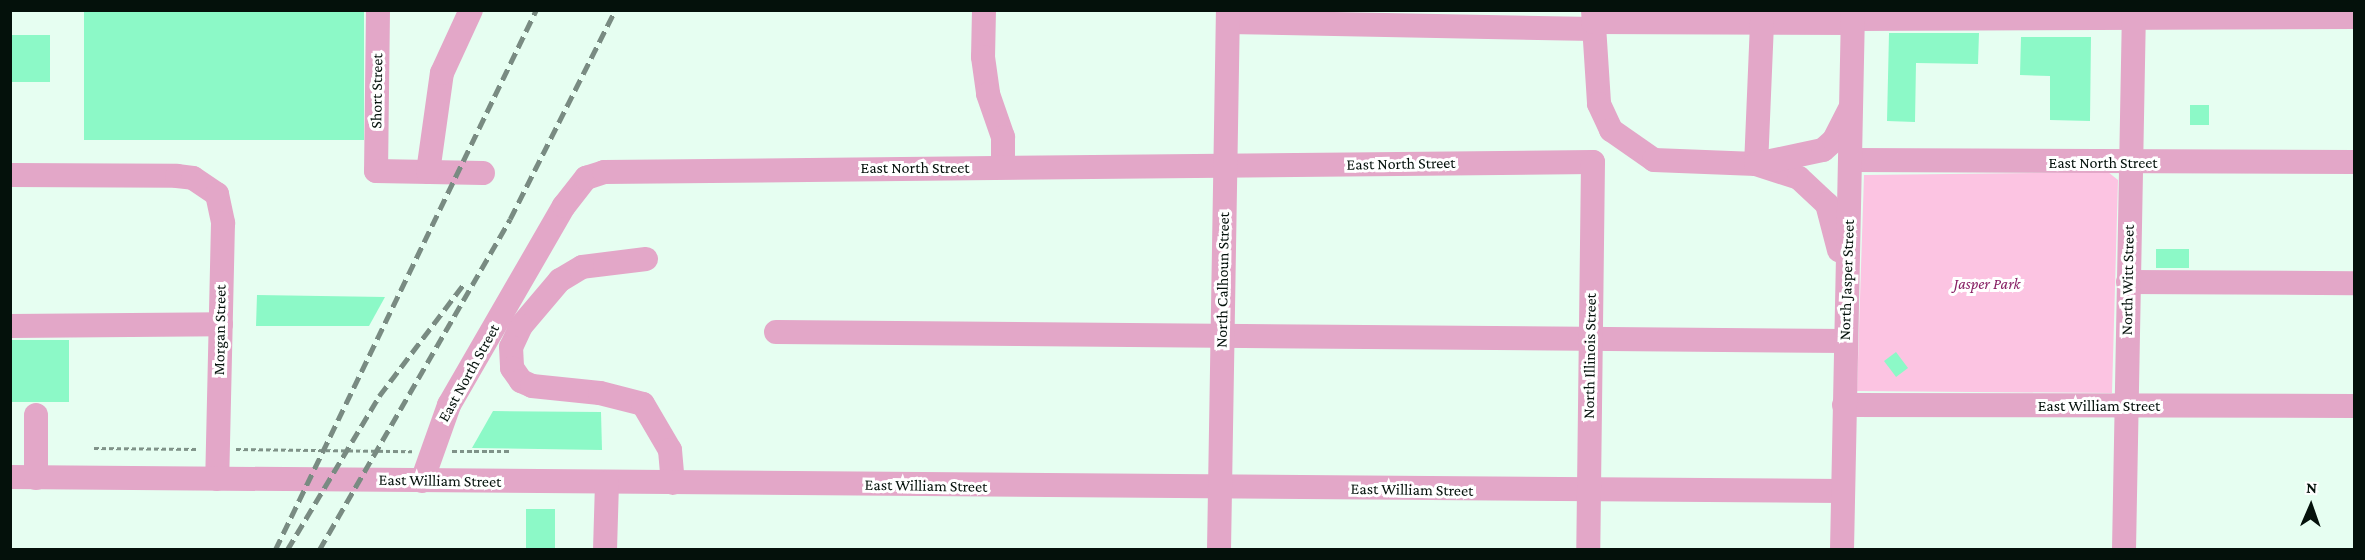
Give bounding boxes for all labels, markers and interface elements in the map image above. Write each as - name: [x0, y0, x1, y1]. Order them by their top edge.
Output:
- street label: Short Street: [367, 53, 387, 129]
- street label: East North Street: [1346, 153, 1456, 175]
- street label: East North Street: [2048, 153, 2158, 173]
- street label: East North Street: [860, 158, 970, 178]
- street label: North Calhoun Street: [1212, 212, 1234, 348]
- street label: North Jasper Street: [1835, 219, 1859, 341]
- street label: North Witt Street: [2117, 225, 2139, 335]
- park label: Jasper Park: [1953, 274, 2021, 294]
- street label: Morgan Street: [210, 284, 230, 376]
- street label: North Illinois Street: [1579, 293, 1601, 419]
- street label: East North Street: [434, 321, 504, 425]
- street label: East William Street: [2038, 396, 2160, 416]
- street label: East William Street: [379, 470, 501, 492]
- street label: East William Street: [865, 475, 987, 497]
- north arrow: [2281, 476, 2341, 536]
- street label: East William Street: [1351, 479, 1473, 501]
- text: N: [2306, 479, 2317, 496]

